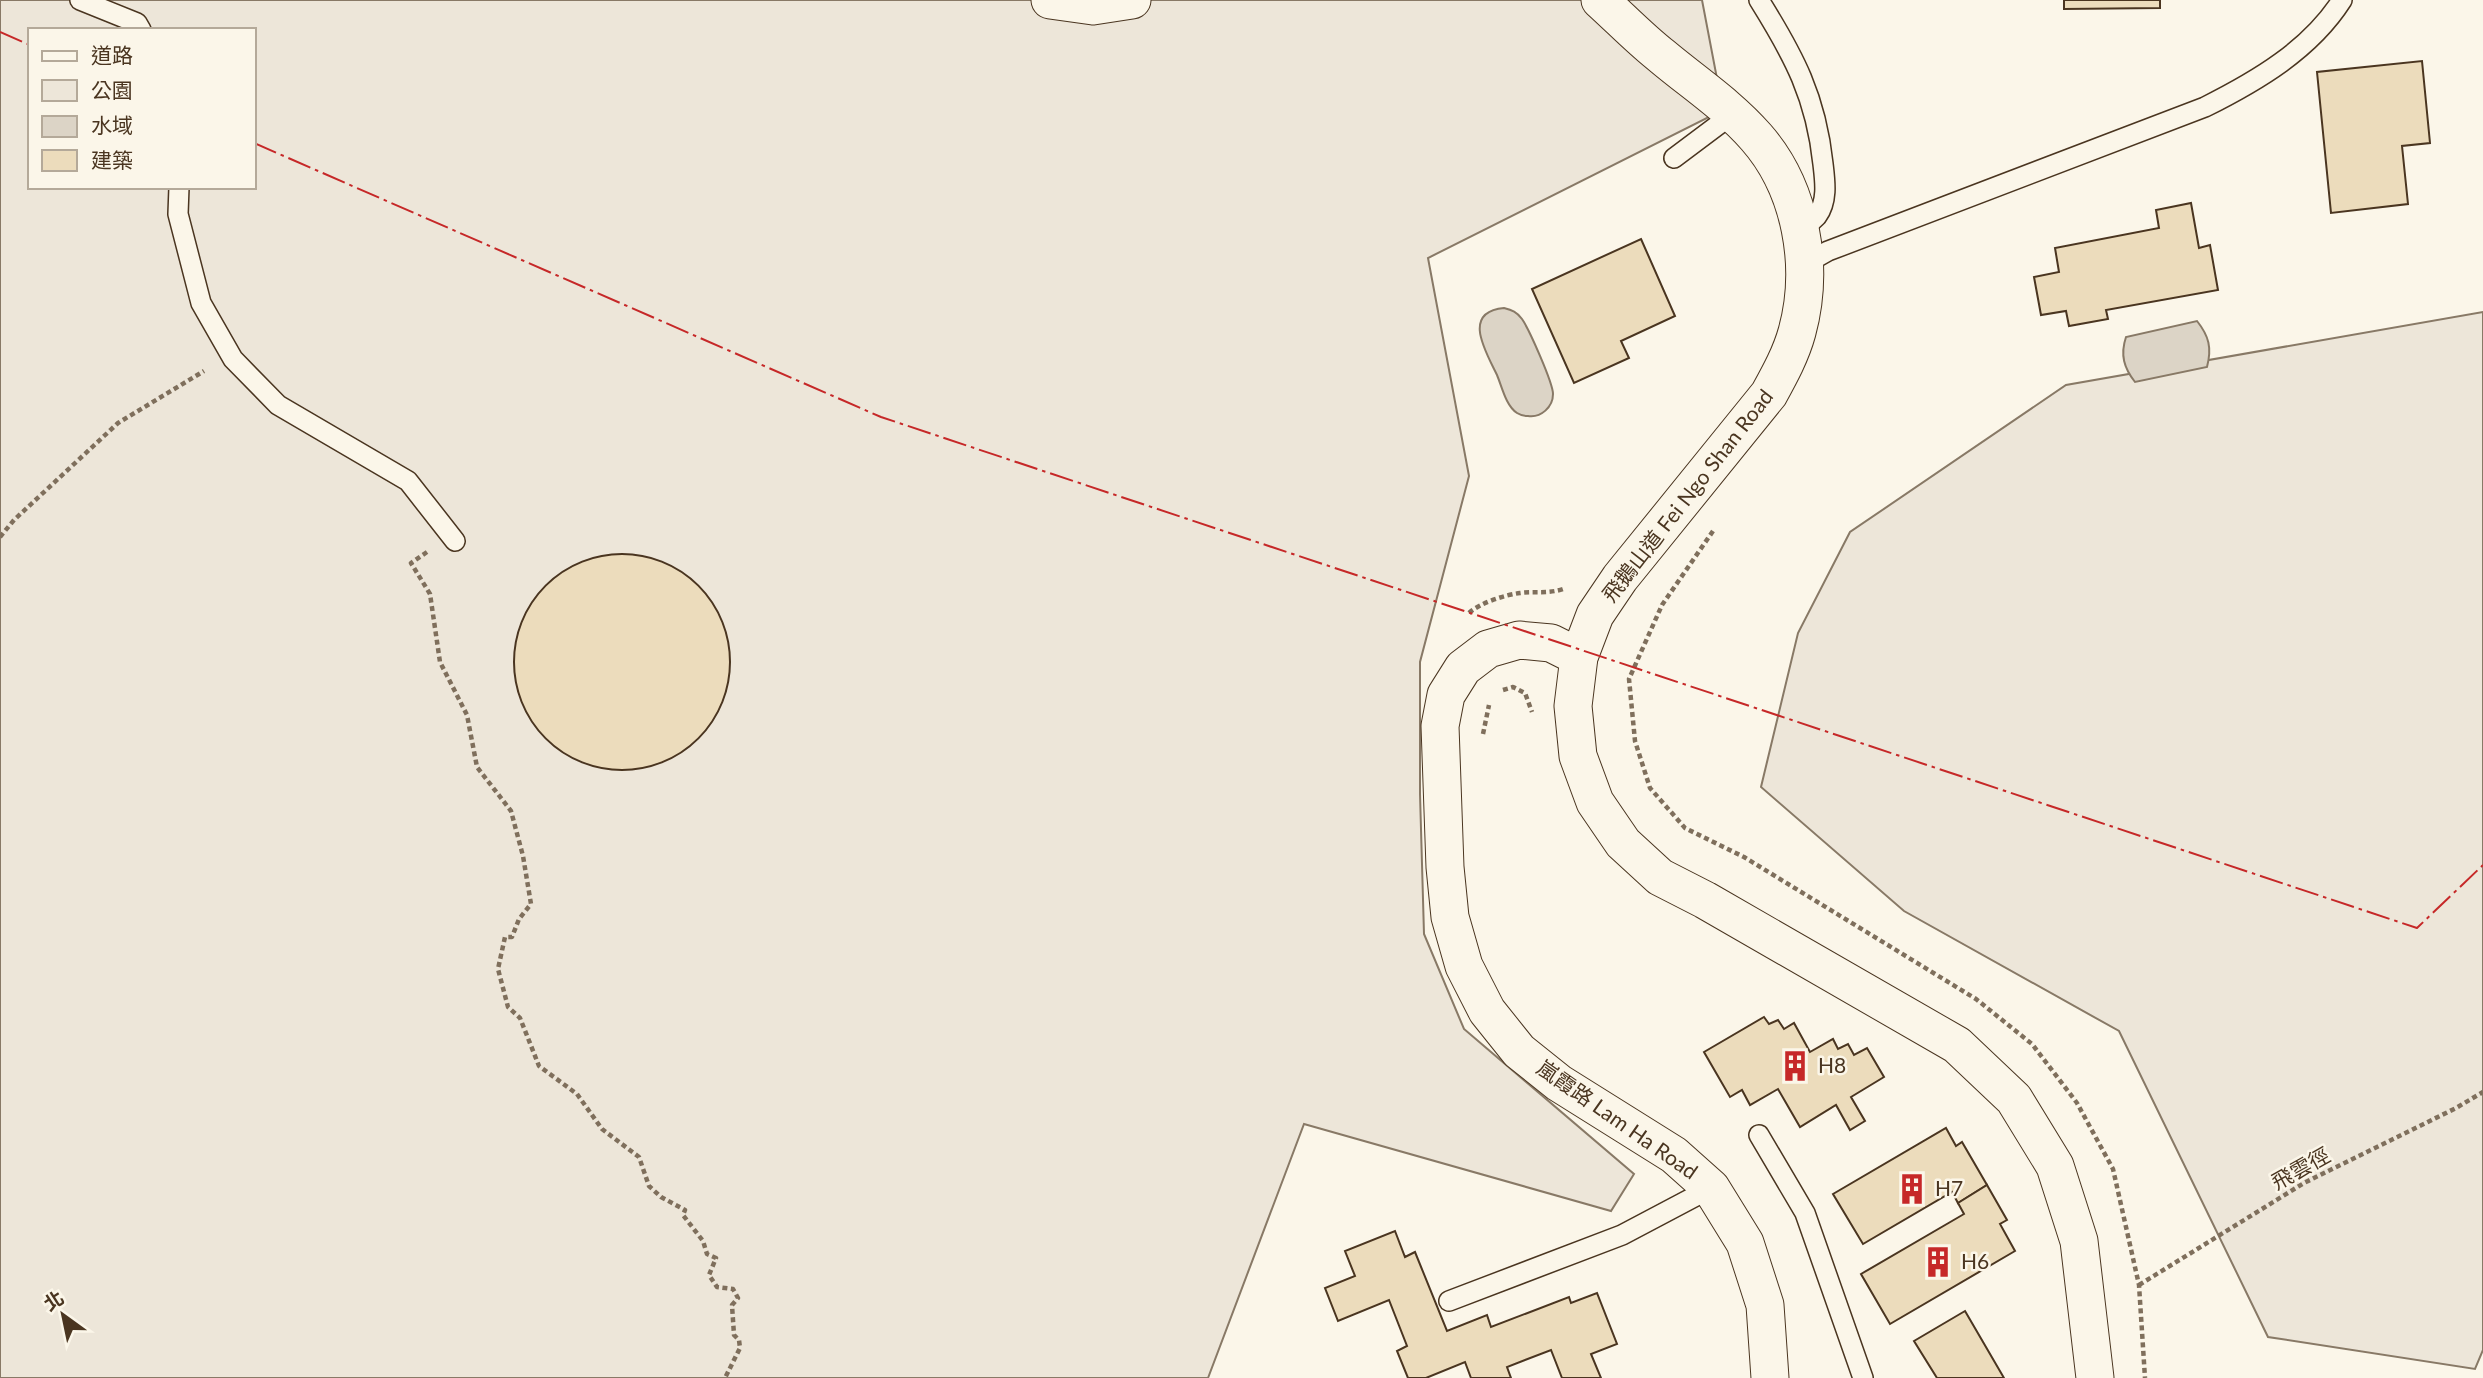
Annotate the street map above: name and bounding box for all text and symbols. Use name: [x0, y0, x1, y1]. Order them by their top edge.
legend: [28, 28, 256, 189]
text: 道路: [91, 42, 133, 67]
text: 公園: [91, 77, 133, 102]
text: 水域: [91, 112, 133, 137]
text: 建築: [91, 147, 133, 172]
street label: 飛鵝山道 Fei Ngo Shan Road: [1596, 384, 1778, 606]
building icon: H8: [1778, 1049, 1812, 1083]
place label: H8: [1818, 1052, 1846, 1077]
street label: 嵐霞路 Lam Ha Road: [1533, 1054, 1703, 1184]
street label: 飛雲徑: [2267, 1141, 2334, 1194]
building icon: H7: [1895, 1172, 1929, 1206]
place label: H7: [1935, 1175, 1963, 1200]
building icon: H6: [1921, 1245, 1955, 1279]
place label: H6: [1961, 1248, 1989, 1273]
north arrow: [28, 1280, 98, 1350]
text: 北: [39, 1286, 68, 1315]

